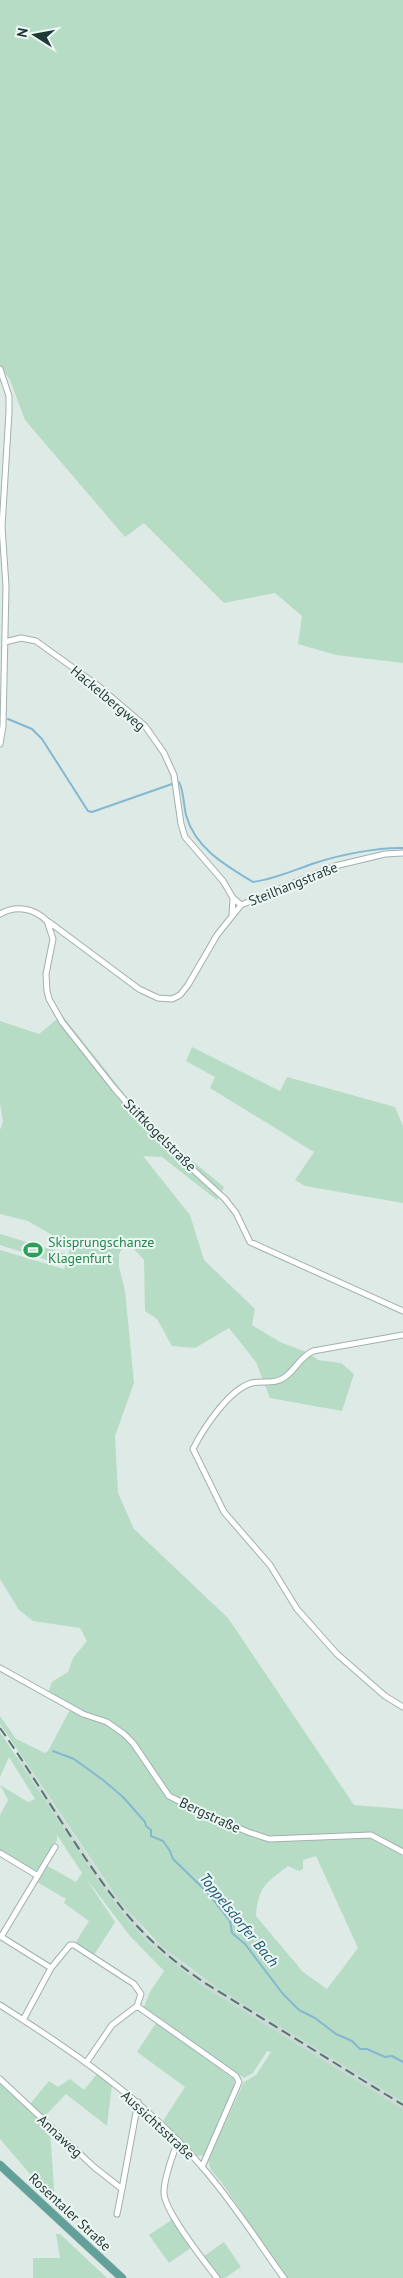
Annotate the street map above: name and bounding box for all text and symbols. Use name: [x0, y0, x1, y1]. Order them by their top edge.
north arrow: [10, 10, 60, 60]
text: N: [13, 26, 32, 39]
street label: Hackelbergweg: [67, 662, 149, 734]
street label: Steilhangstraße: [246, 858, 340, 910]
street label: Stiftkogelstraße: [120, 1095, 200, 1175]
place label: Skisprungschanze Klagenfurt: [48, 1233, 154, 1267]
sports icon: Skisprungschanze Klagenfurt: [22, 1239, 44, 1261]
street label: Bergstraße: [177, 1793, 243, 1837]
water label: Toppelsdorfer Bach: [196, 1869, 283, 1971]
street label: Aussichtsstraße: [118, 2086, 198, 2164]
street label: Annaweg: [34, 2111, 86, 2161]
street label: Rosentaler Straße: [25, 2169, 115, 2255]

